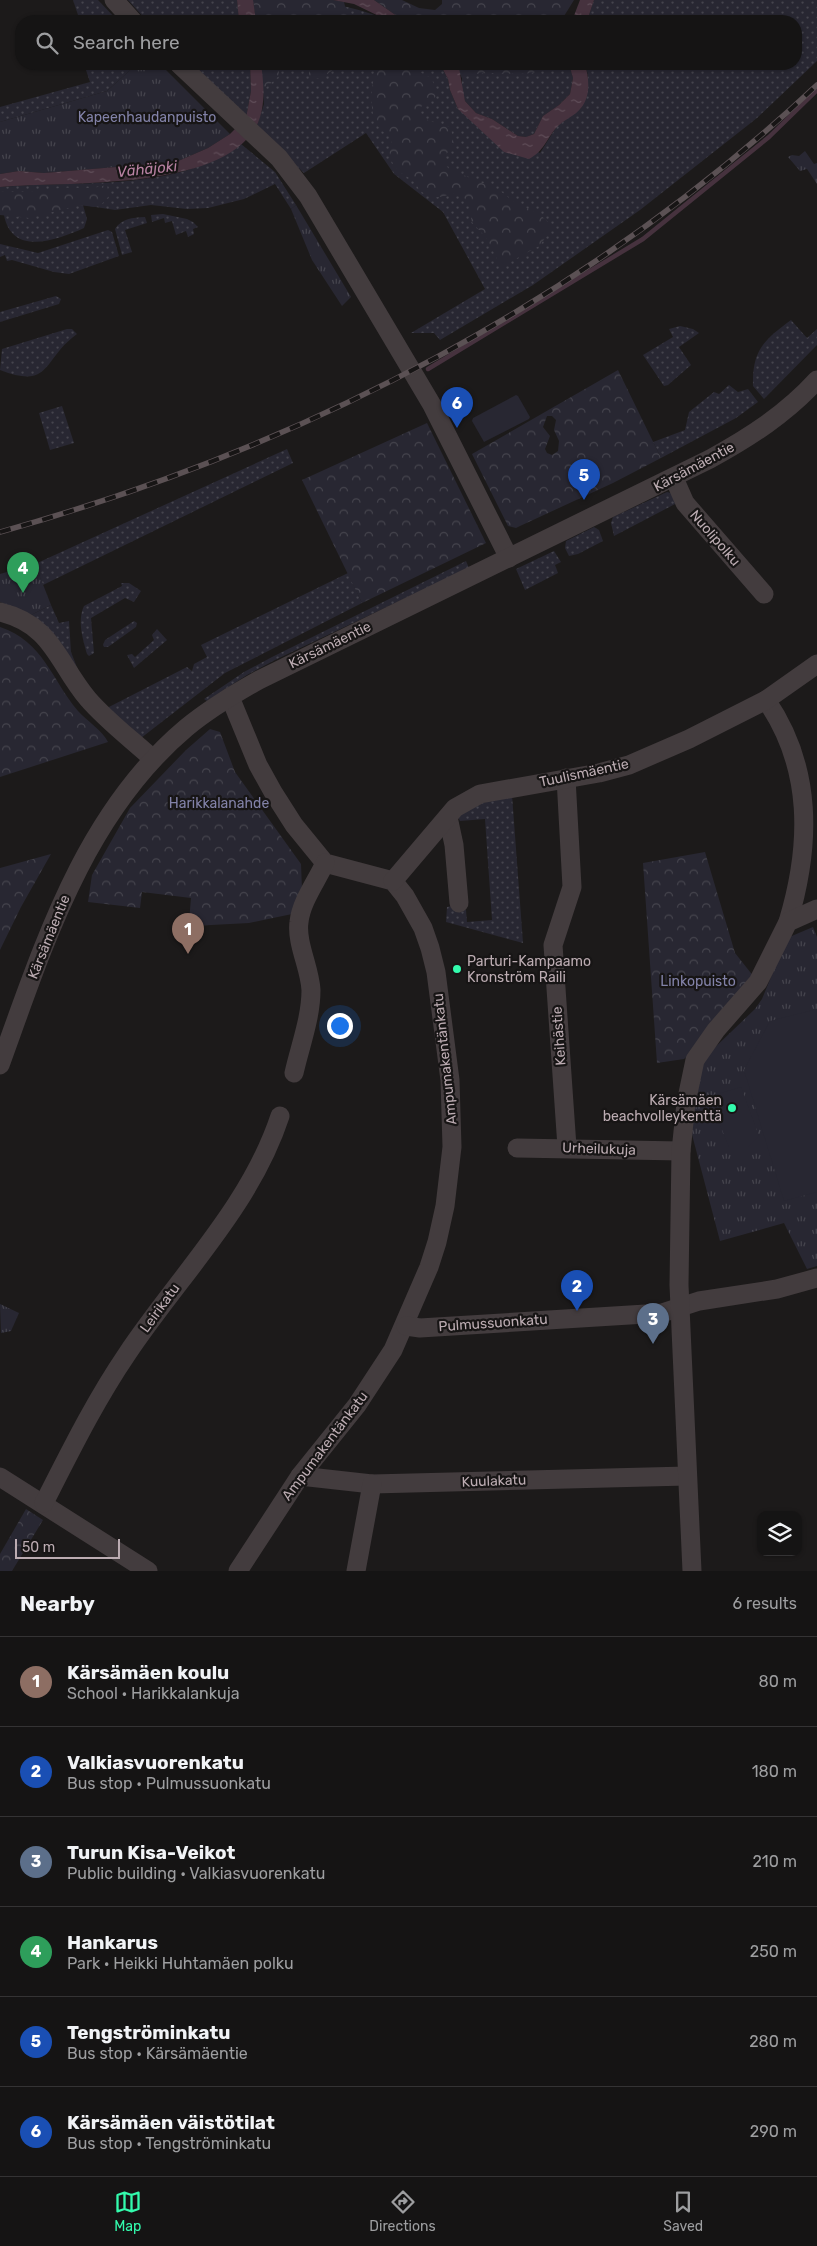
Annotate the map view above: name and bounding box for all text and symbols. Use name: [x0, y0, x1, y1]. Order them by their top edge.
search box: [15, 15, 802, 70]
icon: search: [33, 29, 61, 57]
text: Search here: [73, 31, 180, 54]
park label: Kapeenhaudanpuisto: [78, 109, 216, 126]
water label: Vähäjoki: [116, 157, 178, 181]
pin: 6: [441, 387, 473, 428]
street label: Kärsämäentie: [651, 438, 738, 495]
pin: 5: [568, 459, 600, 500]
street label: Nuolipolku: [686, 507, 744, 569]
pin: 4: [7, 552, 39, 593]
street label: Kärsämäentie: [286, 618, 374, 672]
street label: Tuulismäentie: [538, 755, 630, 791]
park label: Harikkalanahde: [169, 795, 269, 812]
street label: Kärsämäentie: [24, 892, 74, 982]
pin: 1: [172, 913, 204, 954]
place label: Parturi-Kampaamo Kronström Raili: [467, 953, 591, 986]
marker: Parturi-Kampaamo Kronström Raili: [451, 963, 463, 975]
park label: Linkopuisto: [660, 973, 736, 990]
street label: Ampumakentänkatu: [430, 992, 460, 1126]
street label: Keihästie: [548, 1006, 570, 1066]
your location: [327, 1013, 353, 1039]
place label: Kärsämäen beachvolleykenttä: [603, 1092, 722, 1125]
marker: Kärsämäen beachvolleykenttä: [726, 1102, 738, 1114]
street label: Urheilukuja: [562, 1139, 636, 1159]
pin: 2: [561, 1270, 593, 1311]
street label: Leirikatu: [137, 1280, 183, 1336]
pin: 3: [637, 1303, 669, 1344]
street label: Pulmussuonkatu: [438, 1311, 548, 1335]
street label: Ampumakentänkatu: [278, 1388, 372, 1504]
street label: Kuulakatu: [461, 1471, 527, 1491]
map controls: [757, 1511, 802, 1556]
button: layers: [757, 1511, 802, 1556]
scale bar: [15, 1536, 120, 1559]
text: 50 m: [22, 1539, 55, 1556]
text: Nearby: [20, 1591, 95, 1616]
text: 6 results: [732, 1594, 797, 1613]
text: Kärsämäen koulu: [67, 1661, 229, 1684]
text: 1: [32, 1672, 40, 1691]
text: 80 m: [759, 1672, 797, 1691]
text: School · Harikkalankuja: [67, 1684, 240, 1703]
text: Valkiasvuorenkatu: [67, 1751, 244, 1774]
text: 2: [31, 1762, 41, 1781]
text: 180 m: [752, 1762, 797, 1781]
text: Bus stop · Pulmussuonkatu: [67, 1774, 271, 1793]
text: Turun Kisa-Veikot: [67, 1841, 235, 1864]
text: 3: [31, 1852, 41, 1871]
text: 210 m: [752, 1852, 797, 1871]
text: Public building · Valkiasvuorenkatu: [67, 1864, 325, 1883]
text: Hankarus: [67, 1931, 158, 1954]
text: 4: [31, 1942, 41, 1961]
text: 250 m: [750, 1942, 797, 1961]
text: Park · Heikki Huhtamäen polku: [67, 1954, 294, 1973]
text: Tengströminkatu: [67, 2021, 230, 2044]
text: 5: [31, 2032, 41, 2051]
text: 280 m: [749, 2032, 797, 2051]
text: Bus stop · Kärsämäentie: [67, 2044, 248, 2063]
text: Kärsämäen väistötilat: [67, 2111, 275, 2134]
text: 6: [31, 2122, 41, 2141]
text: 290 m: [750, 2122, 797, 2141]
text: Bus stop · Tengströminkatu: [67, 2134, 271, 2153]
tab: Map: [114, 2188, 142, 2235]
tab: Directions: [369, 2188, 436, 2235]
tab: Saved: [663, 2188, 703, 2235]

